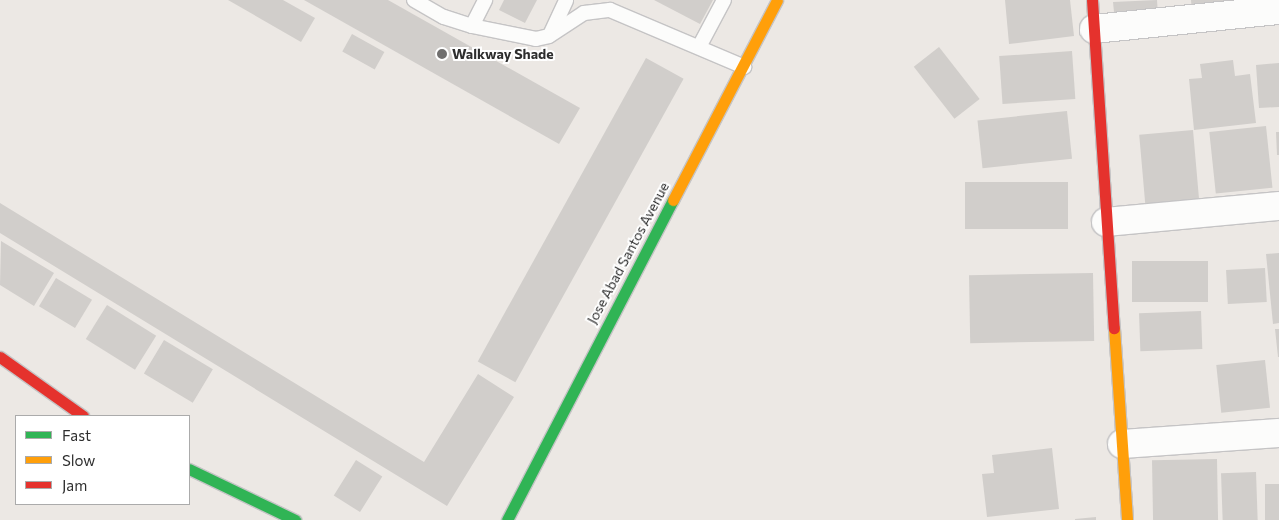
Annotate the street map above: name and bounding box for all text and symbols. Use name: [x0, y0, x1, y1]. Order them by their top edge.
place label: Walkway Shade: [452, 46, 554, 62]
marker: Walkway Shade: [436, 48, 448, 60]
street label: Jose Abad Santos Avenue: [584, 179, 672, 327]
legend: [15, 415, 190, 505]
text: Fast: [62, 426, 91, 444]
text: Slow: [62, 451, 95, 469]
text: Jam: [62, 476, 87, 494]

